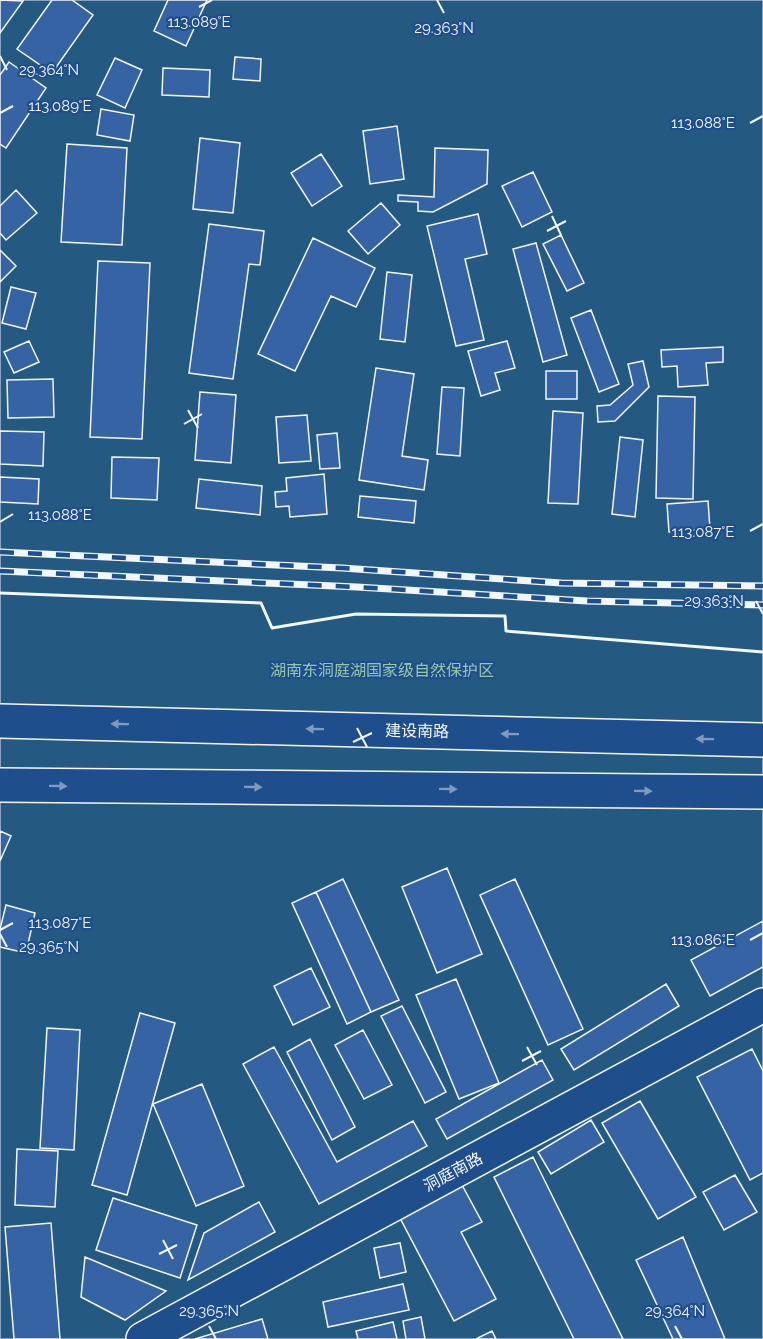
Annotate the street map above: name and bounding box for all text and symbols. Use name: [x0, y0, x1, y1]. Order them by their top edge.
text: 113.089°E: [167, 13, 231, 31]
text: 29.363°N: [414, 19, 474, 37]
text: 29.364°N: [19, 61, 79, 79]
text: 113.089°E: [28, 97, 92, 115]
text: 113.088°E: [671, 114, 735, 132]
text: 113.088°E: [28, 506, 92, 524]
text: 113.087°E: [672, 523, 734, 541]
text: 29.363°N: [684, 592, 744, 610]
park label: 湖南东洞庭湖国家级自然保护区: [270, 661, 494, 680]
one-way arrow: [110, 719, 129, 729]
street label: 建设南路: [385, 721, 449, 741]
one-way arrow: [305, 724, 324, 734]
one-way arrow: [500, 729, 519, 738]
one-way arrow: [695, 734, 714, 743]
one-way arrow: [49, 781, 68, 791]
one-way arrow: [244, 782, 263, 792]
one-way arrow: [439, 784, 458, 794]
one-way arrow: [634, 786, 653, 796]
text: 113.087°E: [29, 914, 91, 932]
text: 113.086°E: [671, 931, 735, 949]
text: 29.365°N: [19, 938, 79, 956]
street label: 洞庭南路: [420, 1149, 486, 1195]
text: 29.365°N: [179, 1302, 239, 1320]
text: 29.364°N: [645, 1302, 705, 1320]

